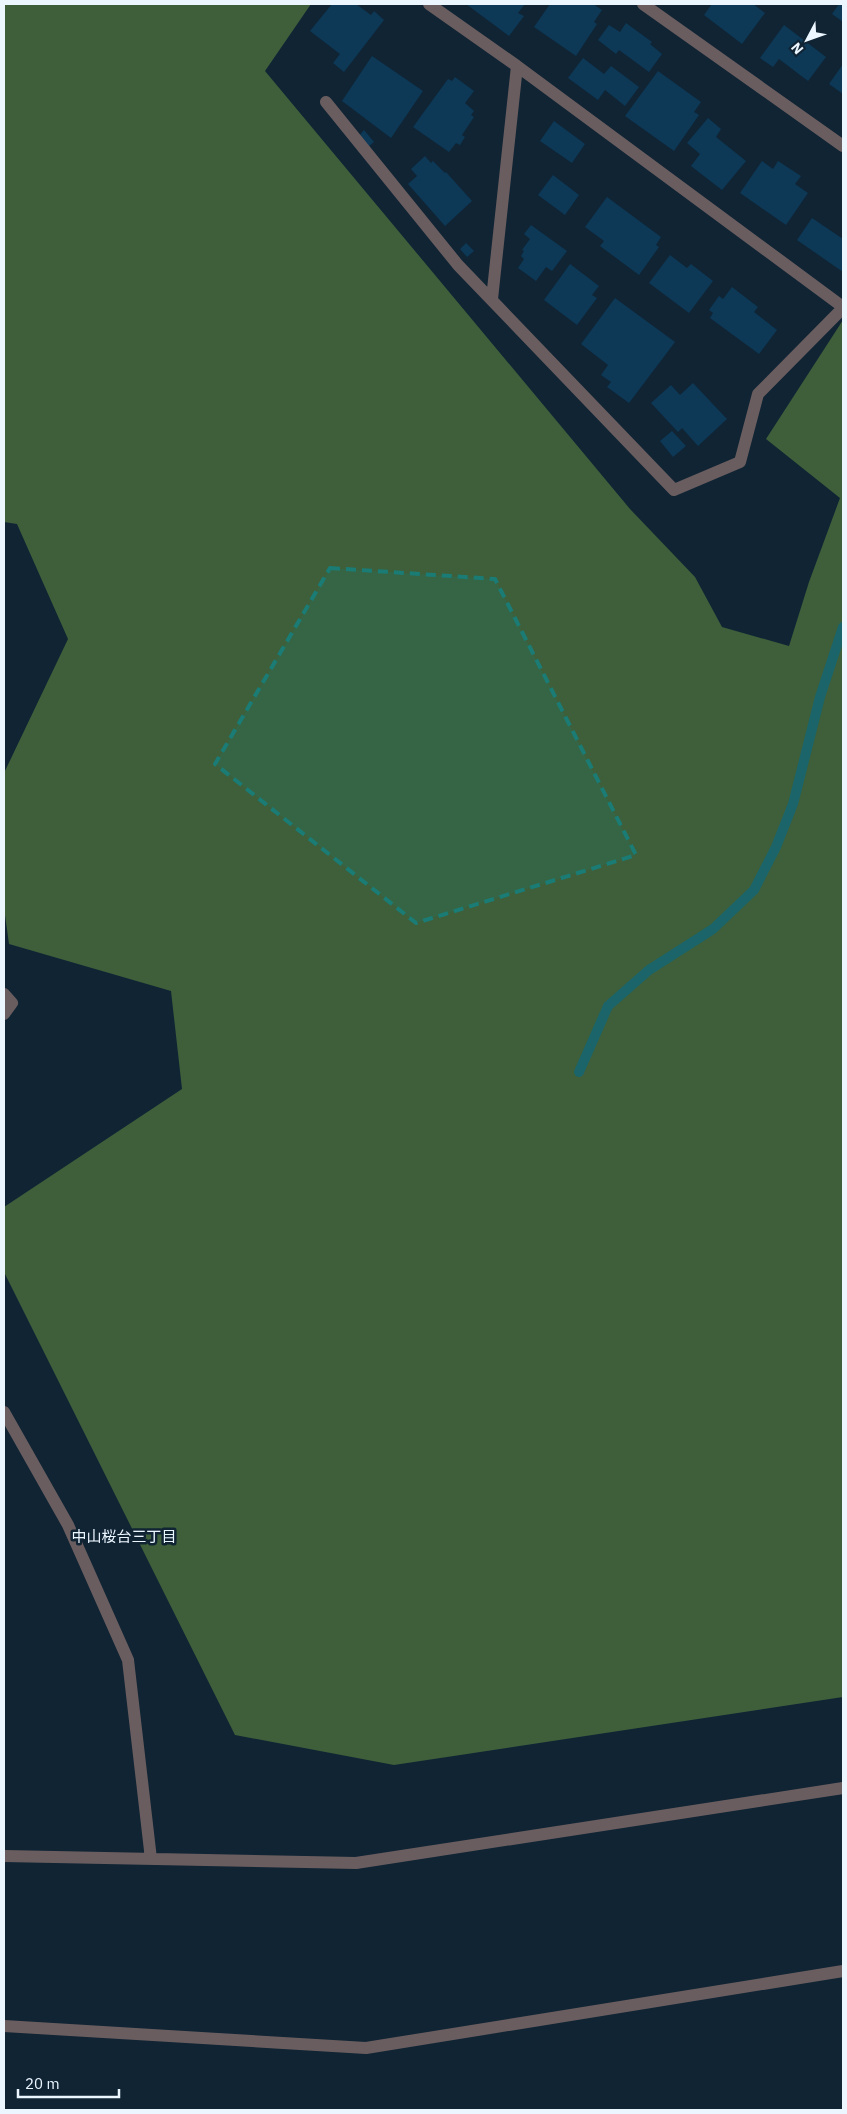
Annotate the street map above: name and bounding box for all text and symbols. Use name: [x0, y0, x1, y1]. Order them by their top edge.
north arrow: [782, 15, 832, 65]
text: N: [787, 39, 807, 58]
district label: 中山桜台三丁目: [71, 1527, 177, 1546]
scale bar: [18, 2066, 119, 2098]
text: 20 m: [25, 2074, 60, 2093]

